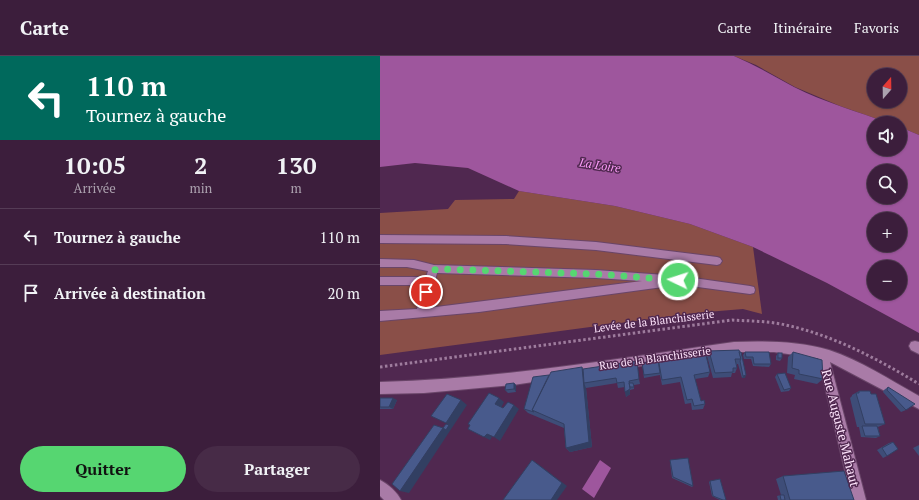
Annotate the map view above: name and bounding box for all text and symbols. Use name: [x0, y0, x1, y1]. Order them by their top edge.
text: Carte: [20, 15, 69, 40]
text: Carte: [718, 18, 751, 37]
text: Itinéraire: [773, 18, 832, 37]
text: Favoris: [854, 18, 899, 37]
text: 110 m: [86, 67, 167, 104]
north arrow: [867, 68, 907, 108]
map controls: [867, 68, 907, 300]
icon: left: [20, 72, 72, 124]
text: Tournez à gauche: [86, 103, 226, 127]
button: sound: [867, 116, 907, 156]
text: 10:05: [63, 149, 126, 181]
text: 2: [194, 149, 208, 181]
text: 130: [276, 149, 316, 181]
water label: La Loire: [577, 154, 622, 176]
button: search: [867, 164, 907, 204]
text: Arrivée: [74, 179, 116, 197]
text: min: [189, 179, 212, 197]
text: m: [291, 179, 302, 197]
button: +: [867, 212, 907, 252]
icon: left: [20, 226, 42, 248]
text: Tournez à gauche: [54, 227, 181, 247]
text: 110 m: [319, 227, 360, 247]
position arrow: [657, 259, 699, 301]
button: −: [867, 260, 907, 300]
pin: [409, 275, 443, 309]
icon: arrive: [415, 281, 437, 303]
icon: arrive: [20, 282, 42, 304]
text: Arrivée à destination: [54, 283, 206, 303]
text: 20 m: [327, 283, 360, 303]
street label: Levée de la Blanchisserie: [593, 307, 716, 335]
street label: Rue de la Blanchisserie: [598, 343, 712, 373]
street label: Rue Auguste Mahaut: [818, 367, 864, 489]
button: Quitter: [20, 446, 186, 492]
button: Partager: [194, 446, 360, 492]

